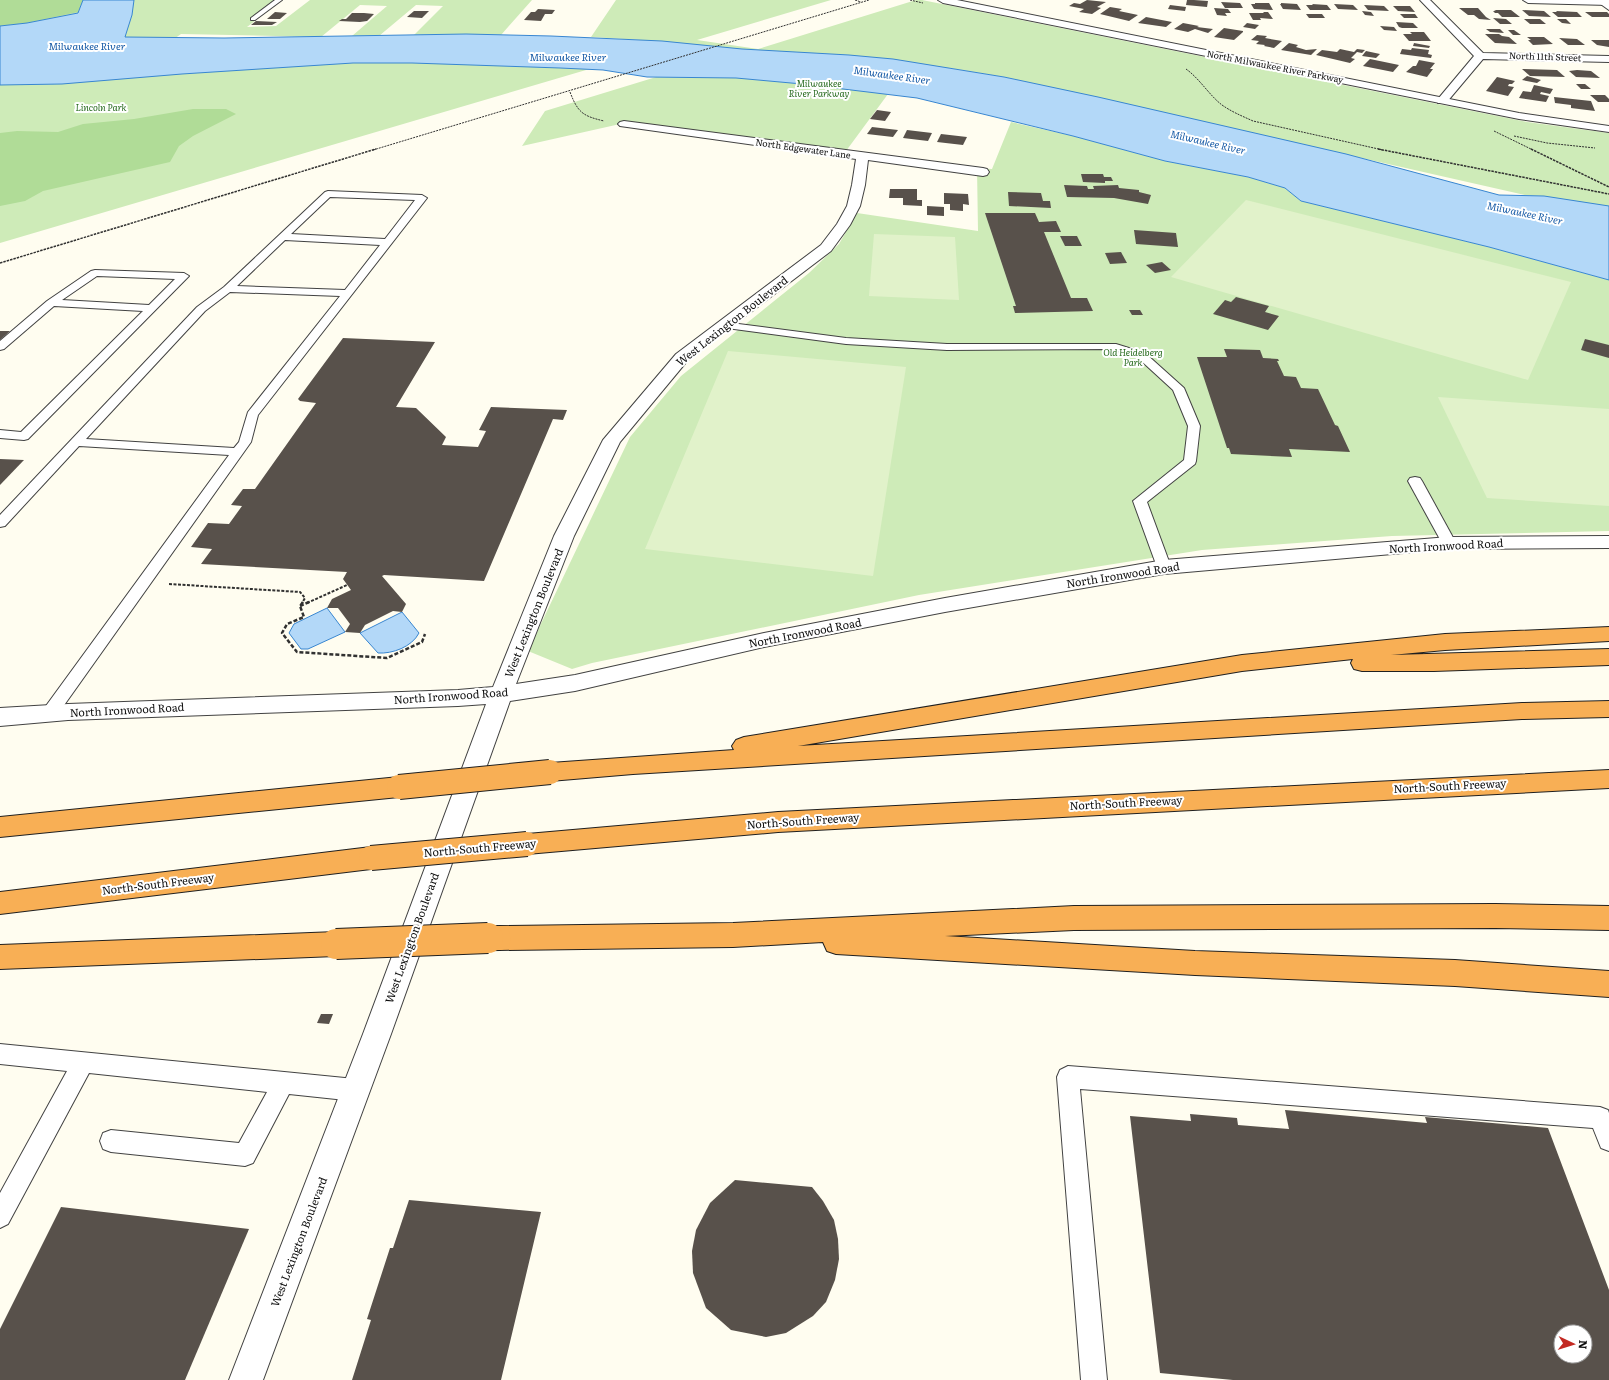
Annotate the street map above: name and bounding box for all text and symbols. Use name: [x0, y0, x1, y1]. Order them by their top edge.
water label: Milwaukee River: [49, 38, 126, 53]
street label: North Milwaukee River Parkway: [1206, 46, 1346, 86]
street label: North 11th Street: [1509, 48, 1582, 64]
water label: Milwaukee River: [530, 49, 607, 64]
water label: Milwaukee River: [853, 62, 932, 87]
park label: Milwaukee River Parkway: [789, 76, 850, 100]
park label: Lincoln Park: [76, 100, 127, 114]
water label: Milwaukee River: [1169, 126, 1248, 158]
street label: North Edgewater Lane: [755, 134, 852, 162]
water label: Milwaukee River: [1486, 197, 1565, 228]
street label: West Lexington Boulevard: [672, 271, 791, 369]
park label: Old Heidelberg Park: [1103, 345, 1163, 369]
street label: North Ironwood Road: [1388, 534, 1504, 556]
street label: West Lexington Boulevard: [500, 545, 566, 680]
street label: North Ironwood Road: [1065, 557, 1181, 591]
street label: North Ironwood Road: [747, 613, 863, 651]
street label: North Ironwood Road: [393, 683, 509, 707]
street label: North Ironwood Road: [69, 698, 185, 720]
street label: North-South Freeway: [1393, 774, 1507, 796]
street label: North-South Freeway: [1069, 791, 1183, 813]
street label: North-South Freeway: [746, 808, 860, 832]
street label: North-South Freeway: [423, 834, 538, 860]
street label: North-South Freeway: [101, 868, 216, 898]
street label: West Lexington Boulevard: [380, 870, 442, 1005]
street label: West Lexington Boulevard: [266, 1174, 330, 1309]
north arrow: [1553, 1324, 1593, 1364]
text: N: [1576, 1340, 1592, 1350]

